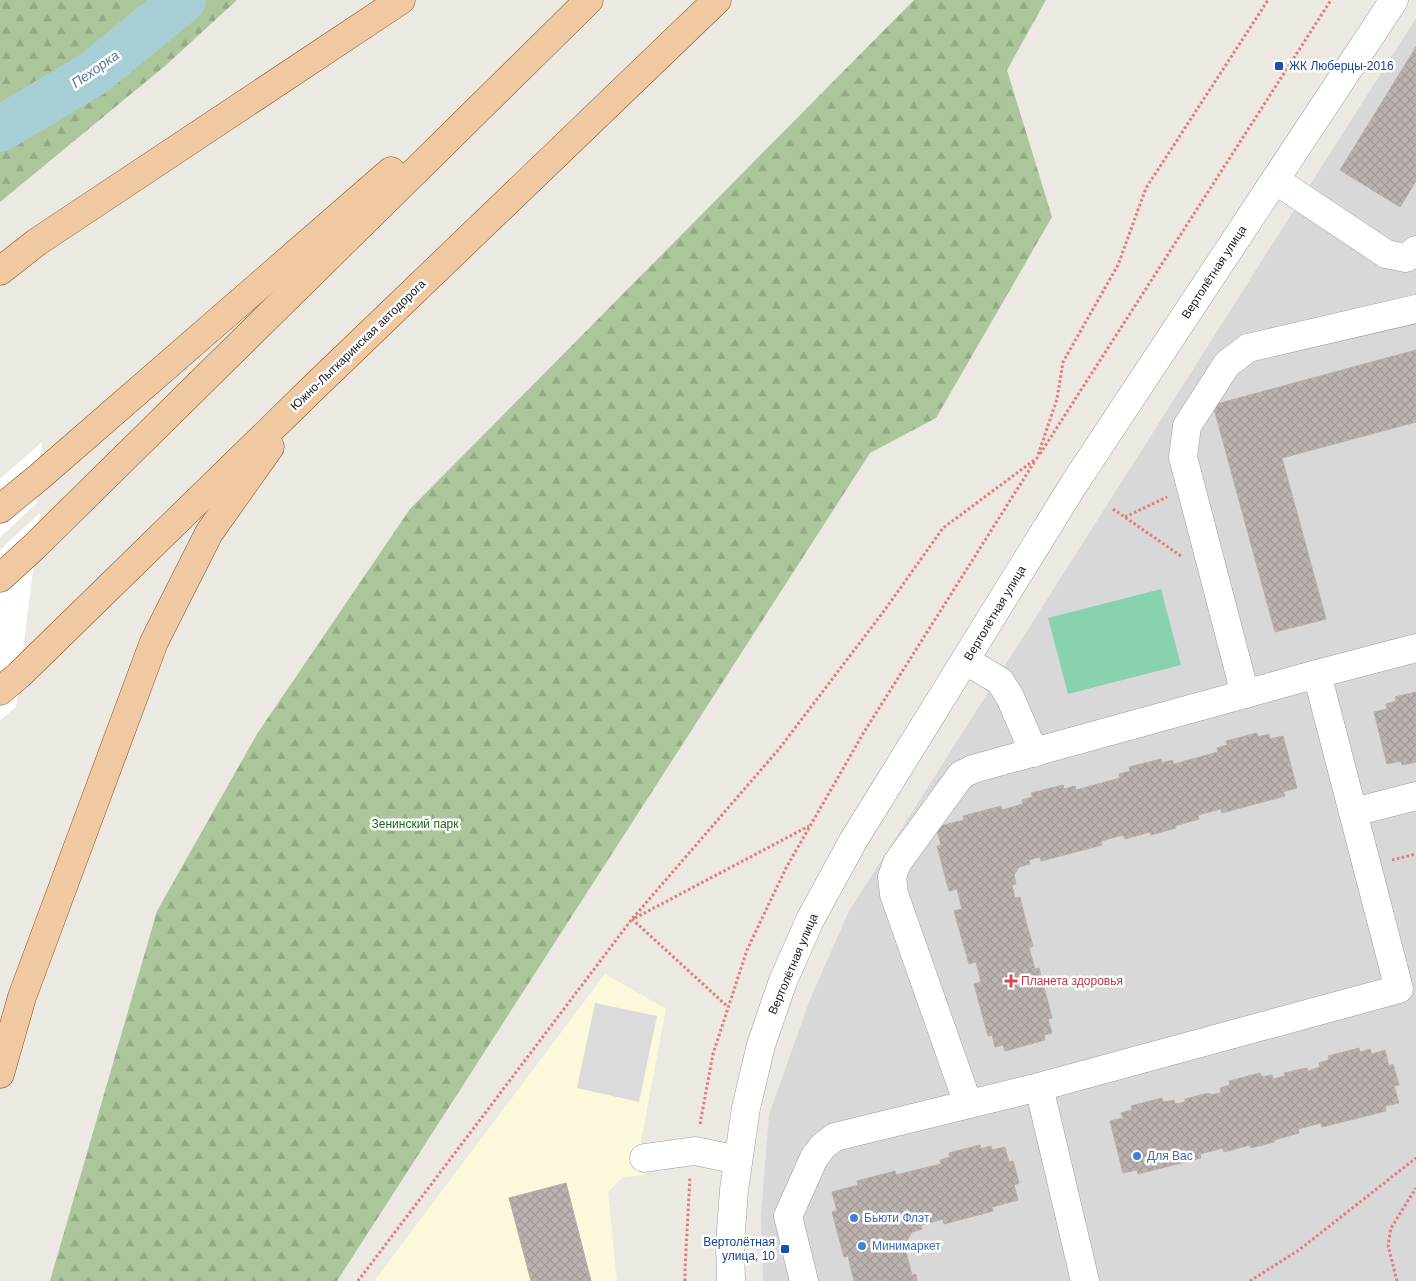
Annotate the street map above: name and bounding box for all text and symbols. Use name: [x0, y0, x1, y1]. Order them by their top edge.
water label: Пехорка: [68, 47, 122, 91]
place label: ЖК Люберцы-2016: [1289, 59, 1394, 73]
marker: ЖК Люберцы-2016: [1273, 60, 1285, 72]
street label: Вертолётная улица: [1179, 223, 1249, 321]
street label: Южно-Лыткаринская автодорога: [288, 277, 429, 413]
street label: Вертолётная улица: [961, 563, 1029, 663]
park label: Зенинский парк: [372, 817, 459, 831]
street label: Вертолётная улица: [765, 911, 821, 1017]
place label: Планета здоровья: [1021, 974, 1123, 988]
marker: Планета здоровья: [1005, 975, 1017, 987]
place label: Для Вас: [1147, 1149, 1193, 1163]
marker: Для Вас: [1131, 1150, 1143, 1162]
place label: Бьюти Флэт: [864, 1211, 930, 1225]
marker: Бьюти Флэт: [848, 1212, 860, 1224]
place label: Вертолётная улица, 10: [703, 1235, 775, 1263]
place label: Минимаркет: [872, 1239, 941, 1253]
marker: Минимаркет: [856, 1240, 868, 1252]
marker: Вертолётная улица, 10: [779, 1243, 791, 1255]

